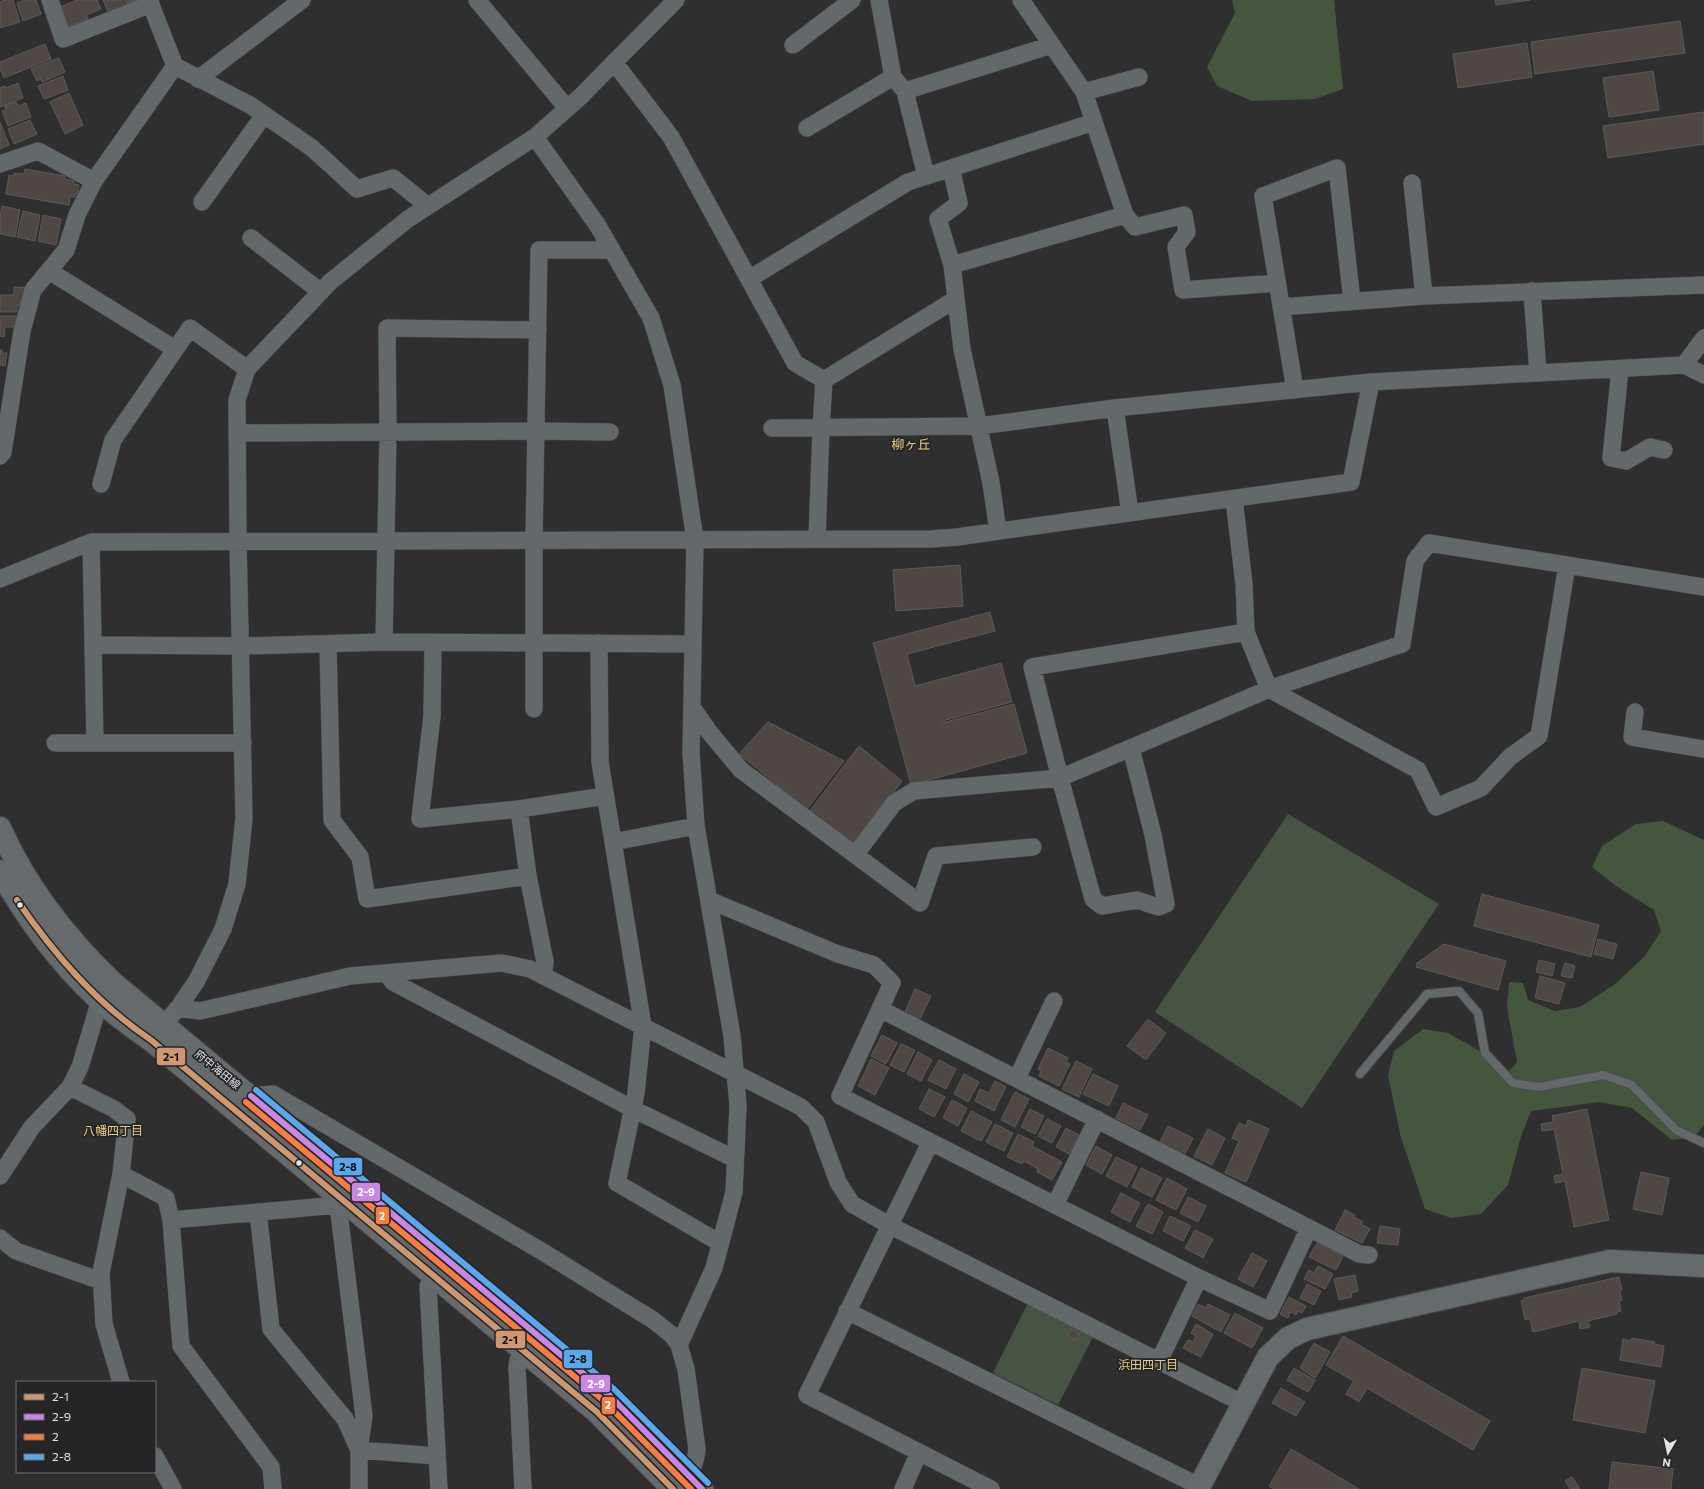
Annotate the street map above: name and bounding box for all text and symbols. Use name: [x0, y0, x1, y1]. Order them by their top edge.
district label: 柳ヶ丘: [891, 436, 931, 452]
unlabelled marker: [15, 900, 25, 910]
line badge: 2-1: [156, 1047, 186, 1066]
street label: 府中海田線: [193, 1047, 243, 1091]
text: 2-1: [163, 1050, 179, 1063]
district label: 八幡四丁目: [83, 1123, 143, 1137]
line badge: 2-8: [333, 1157, 363, 1176]
unlabelled marker: [294, 1158, 304, 1168]
text: 2-8: [339, 1160, 357, 1173]
line badge: 2-9: [351, 1182, 381, 1202]
text: 2-9: [357, 1185, 375, 1198]
line badge: 2: [375, 1206, 390, 1225]
text: 2: [379, 1209, 385, 1222]
line badge: 2-1: [495, 1330, 526, 1349]
text: 2-1: [502, 1333, 518, 1346]
line badge: 2-8: [563, 1349, 593, 1369]
text: 2-8: [569, 1352, 587, 1365]
district label: 浜田四丁目: [1118, 1357, 1178, 1371]
line badge: 2-9: [580, 1374, 611, 1393]
text: 2-9: [587, 1377, 605, 1390]
legend: [16, 1381, 156, 1473]
text: 2-1: [52, 1389, 69, 1403]
line badge: 2: [601, 1396, 616, 1415]
text: 2: [605, 1398, 611, 1411]
text: 2-9: [52, 1409, 71, 1423]
text: 2: [52, 1429, 59, 1443]
north arrow: [1648, 1433, 1688, 1473]
text: 2-8: [52, 1449, 71, 1463]
text: N: [1661, 1456, 1671, 1470]

